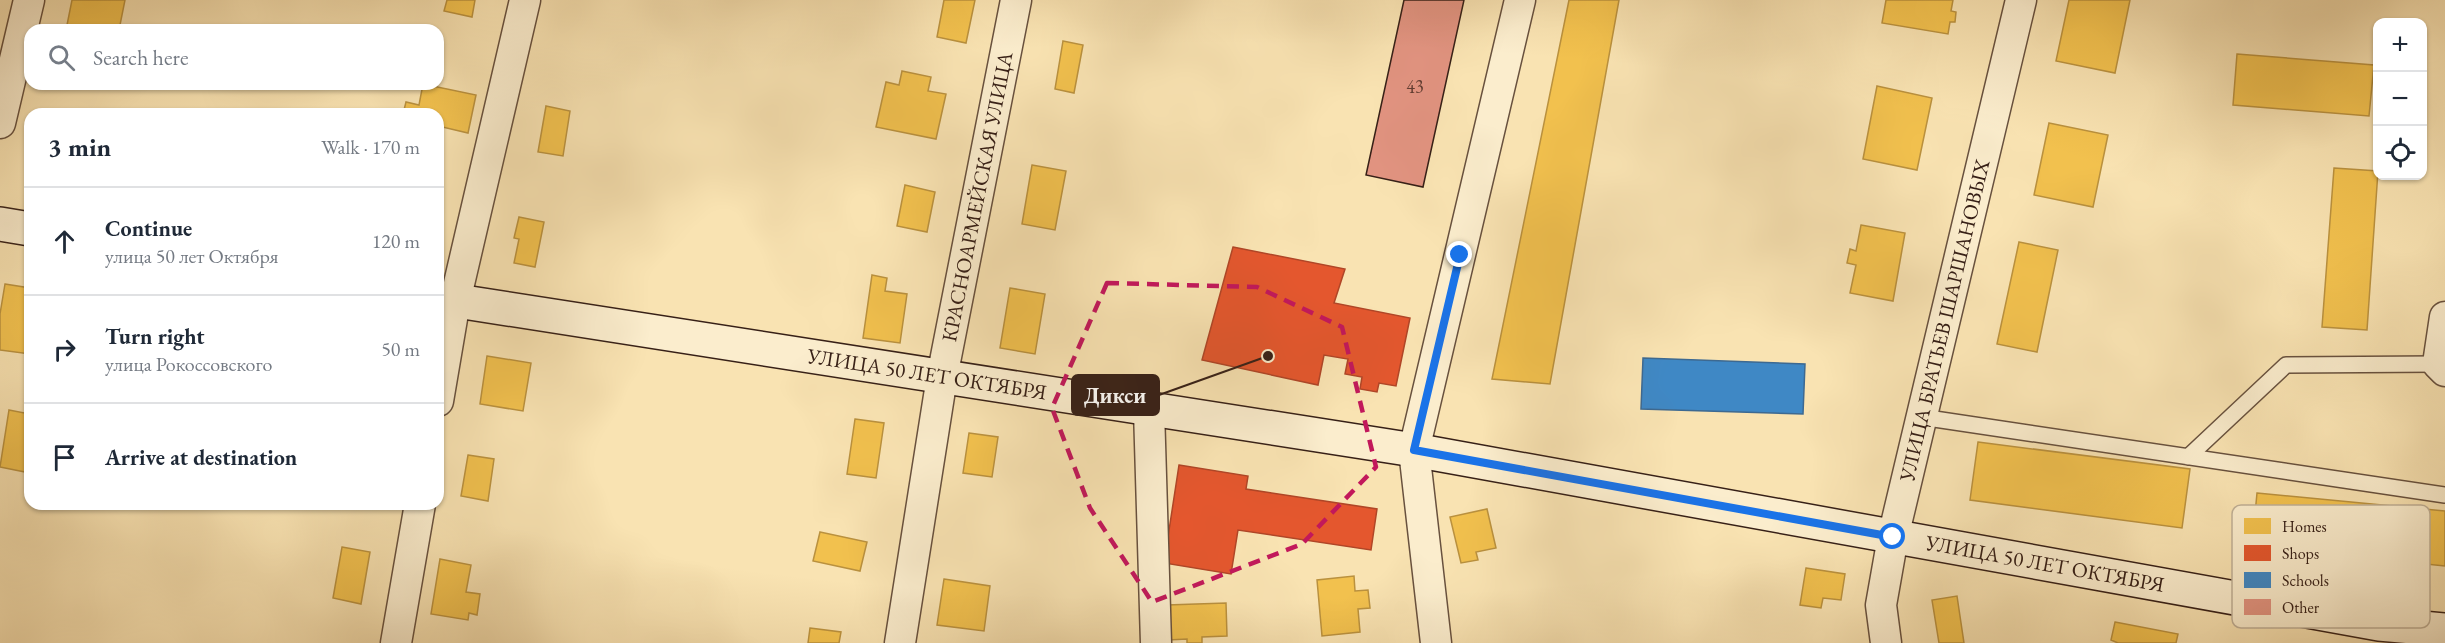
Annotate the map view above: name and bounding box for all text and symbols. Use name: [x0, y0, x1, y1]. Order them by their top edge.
map controls: [2373, 18, 2427, 180]
button: +: [2373, 18, 2427, 72]
search box: [24, 24, 444, 90]
icon: search: [45, 41, 78, 74]
text: Search here: [93, 43, 188, 72]
street label: КРАСНОАРМЕЙСКАЯ УЛИЦА: [935, 49, 1019, 344]
button: −: [2373, 72, 2427, 126]
house number: 43: [1406, 75, 1424, 98]
button: locate: [2373, 126, 2427, 180]
text: 3 min: [48, 130, 111, 164]
text: Walk · 170 m: [321, 134, 420, 160]
street label: УЛИЦА БРАТЬЕВ ШАРШАНОВЫХ: [1892, 157, 1996, 485]
text: Continue: [105, 214, 192, 243]
icon: ahead: [48, 225, 81, 258]
text: 120 m: [372, 228, 420, 254]
route end: [1446, 241, 1472, 267]
text: улица 50 лет Октября: [105, 243, 278, 269]
text: Turn right: [105, 322, 204, 351]
icon: right: [48, 333, 81, 366]
text: 50 m: [381, 336, 420, 362]
street label: УЛИЦА 50 ЛЕТ ОКТЯБРЯ: [805, 342, 1049, 406]
text: улица Рокоссовского: [105, 351, 272, 377]
callout: Дикси: [1072, 375, 1159, 415]
text: Дикси: [1084, 381, 1146, 410]
icon: arrive: [48, 441, 81, 474]
text: Arrive at destination: [105, 443, 297, 472]
legend: [2232, 505, 2430, 628]
text: Homes: [2282, 516, 2327, 537]
route start: [1879, 523, 1905, 549]
street label: УЛИЦА 50 ЛЕТ ОКТЯБРЯ: [1923, 528, 2167, 598]
text: Shops: [2282, 543, 2319, 564]
text: Schools: [2282, 570, 2329, 591]
text: Other: [2282, 597, 2320, 618]

